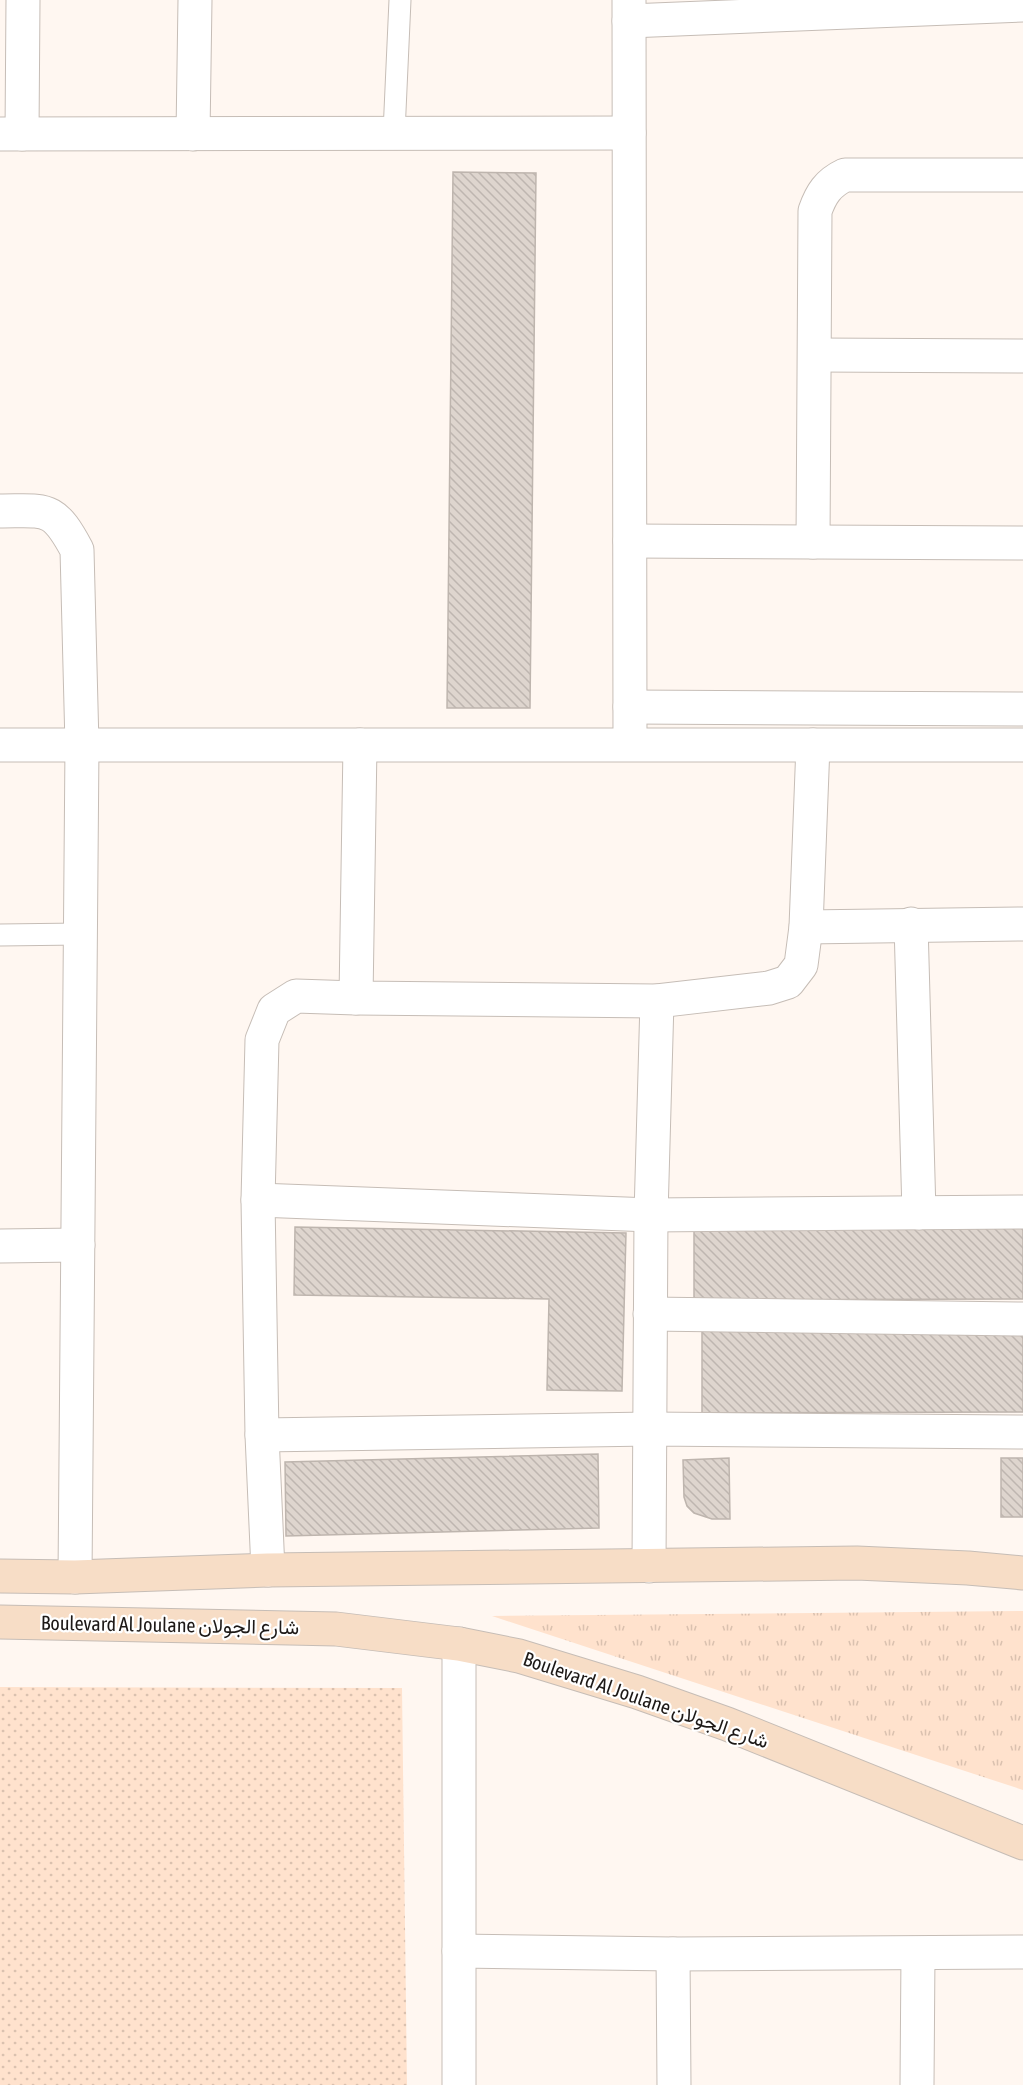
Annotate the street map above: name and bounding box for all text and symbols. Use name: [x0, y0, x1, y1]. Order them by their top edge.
street label: Boulevard Al Joulane شارع الجولان: [41, 1611, 299, 1641]
street label: Boulevard Al Joulane شارع الجولان: [519, 1647, 772, 1755]

